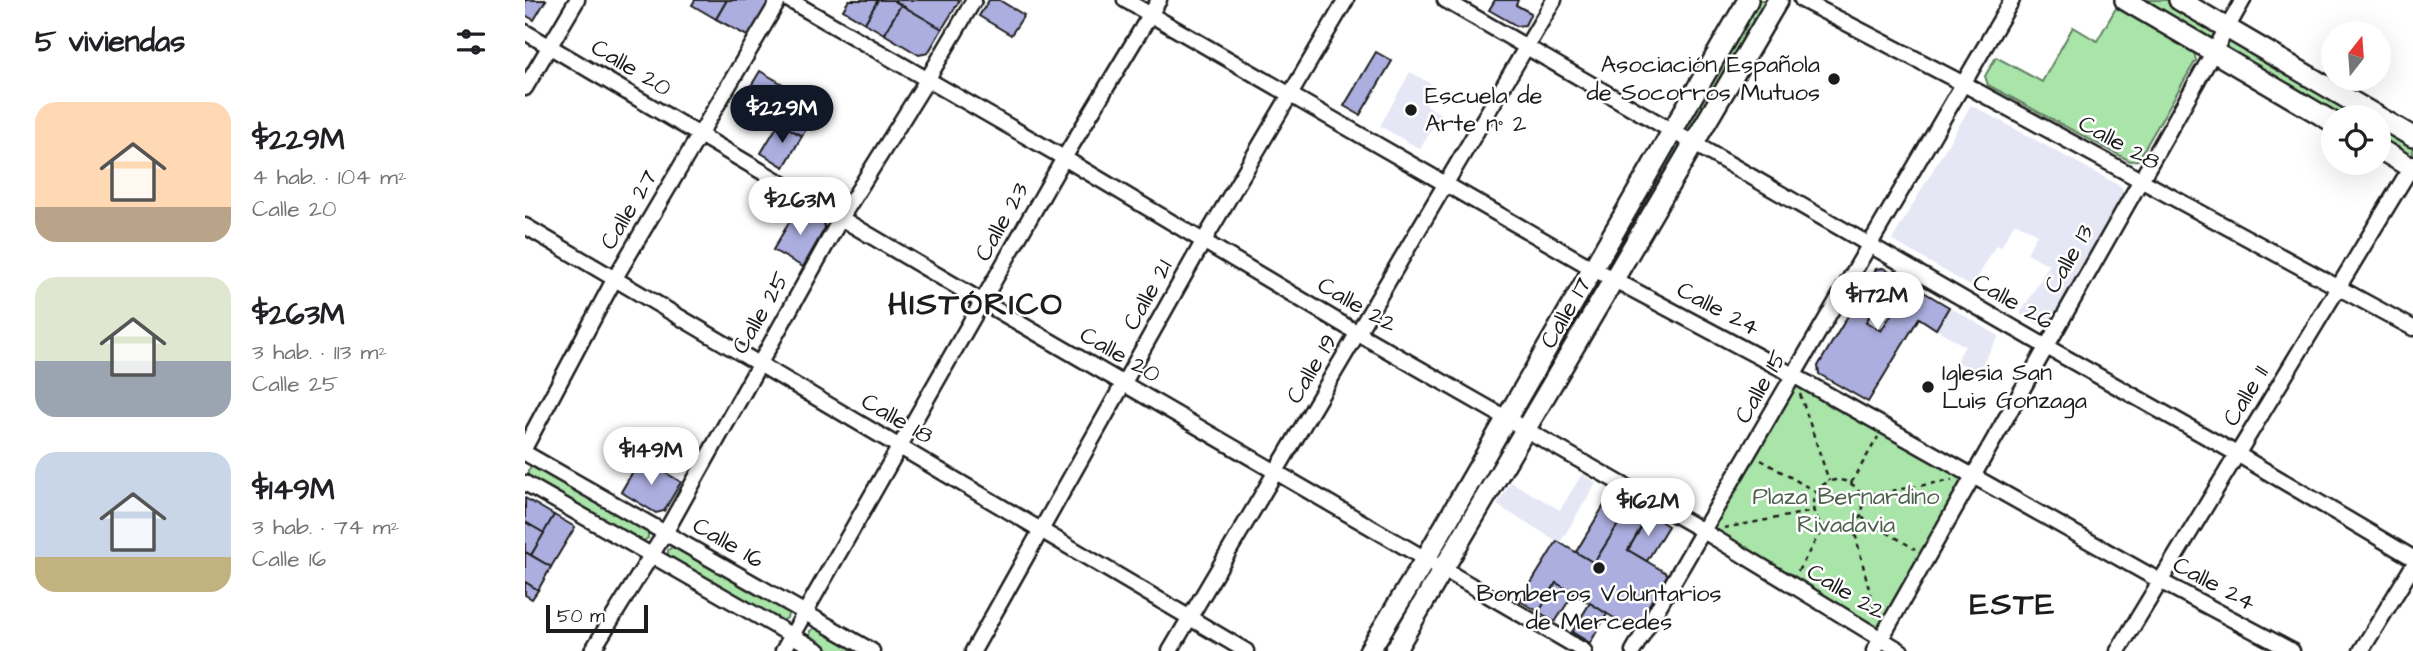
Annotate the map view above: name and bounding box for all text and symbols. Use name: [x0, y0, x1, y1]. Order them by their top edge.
text: 5 viviendas: [35, 21, 185, 63]
north arrow: [2321, 21, 2391, 91]
map controls: [2321, 21, 2391, 175]
icon: filters: [452, 23, 490, 61]
street label: Calle 20: [584, 31, 678, 105]
place label: Asociación Española de Socorros Mutuos: [1586, 48, 1820, 110]
marker: Asociación Española de Socorros Mutuos: [1826, 71, 1842, 87]
place label: Escuela de Arte n° 2: [1425, 79, 1543, 141]
pin: $229M: [733, 86, 831, 145]
text: $229M: [746, 92, 818, 124]
marker: Escuela de Arte n° 2: [1403, 102, 1419, 118]
button: locate: [2321, 105, 2391, 175]
street label: Calle 28: [2072, 107, 2166, 179]
text: $229M: [252, 119, 345, 161]
icon: home: [91, 130, 175, 214]
text: 4 hab. · 104 m²: [252, 161, 407, 193]
street label: Calle 27: [592, 163, 666, 256]
street label: Calle 23: [966, 176, 1038, 268]
pin: $263M: [751, 177, 849, 237]
text: $263M: [764, 184, 836, 216]
text: Calle 20: [252, 193, 337, 225]
street label: Calle 13: [2036, 218, 2102, 300]
street label: Calle 21: [1115, 253, 1181, 337]
street label: Calle 25: [724, 265, 798, 361]
street label: Calle 26: [1966, 265, 2060, 339]
street label: Calle 22: [1311, 269, 1403, 342]
street label: Calle 17: [1532, 271, 1600, 355]
pin: $172M: [1828, 272, 1926, 332]
street label: Calle 24: [1671, 273, 1765, 345]
text: $172M: [1846, 279, 1908, 311]
district label: HISTÓRICO: [888, 282, 1064, 327]
text: $263M: [252, 294, 345, 336]
icon: home: [91, 305, 175, 389]
street label: Calle 20: [1073, 318, 1167, 392]
street label: Calle 19: [1278, 328, 1346, 410]
text: 3 hab. · 113 m²: [252, 336, 387, 368]
street label: Calle 15: [1726, 344, 1796, 430]
place label: Iglesia San Luis Gonzaga: [1942, 356, 2087, 419]
street label: Calle 11: [2215, 359, 2277, 433]
text: Calle 25: [252, 368, 338, 400]
marker: Iglesia San Luis Gonzaga: [1920, 379, 1936, 395]
street label: Calle 18: [855, 385, 939, 453]
pin: $149M: [602, 428, 700, 487]
text: $149M: [619, 434, 683, 466]
text: $149M: [252, 469, 335, 511]
pin: $162M: [1599, 478, 1697, 538]
icon: home: [91, 480, 175, 564]
park label: Plaza Bernardino Rivadavia: [1752, 480, 1940, 542]
text: $162M: [1617, 485, 1679, 517]
street label: Calle 16: [686, 509, 770, 577]
text: 3 hab. · 74 m²: [252, 511, 399, 543]
text: Calle 16: [252, 543, 326, 575]
street label: Calle 24: [2167, 548, 2261, 620]
street label: Calle 22: [1800, 555, 1892, 629]
marker: Bomberos Voluntarios de Mercedes: [1591, 560, 1607, 576]
place label: Bomberos Voluntarios de Mercedes: [1477, 577, 1721, 639]
district label: ESTE: [1970, 582, 2056, 627]
scale bar: [546, 602, 647, 634]
text: 50 m: [557, 603, 605, 630]

